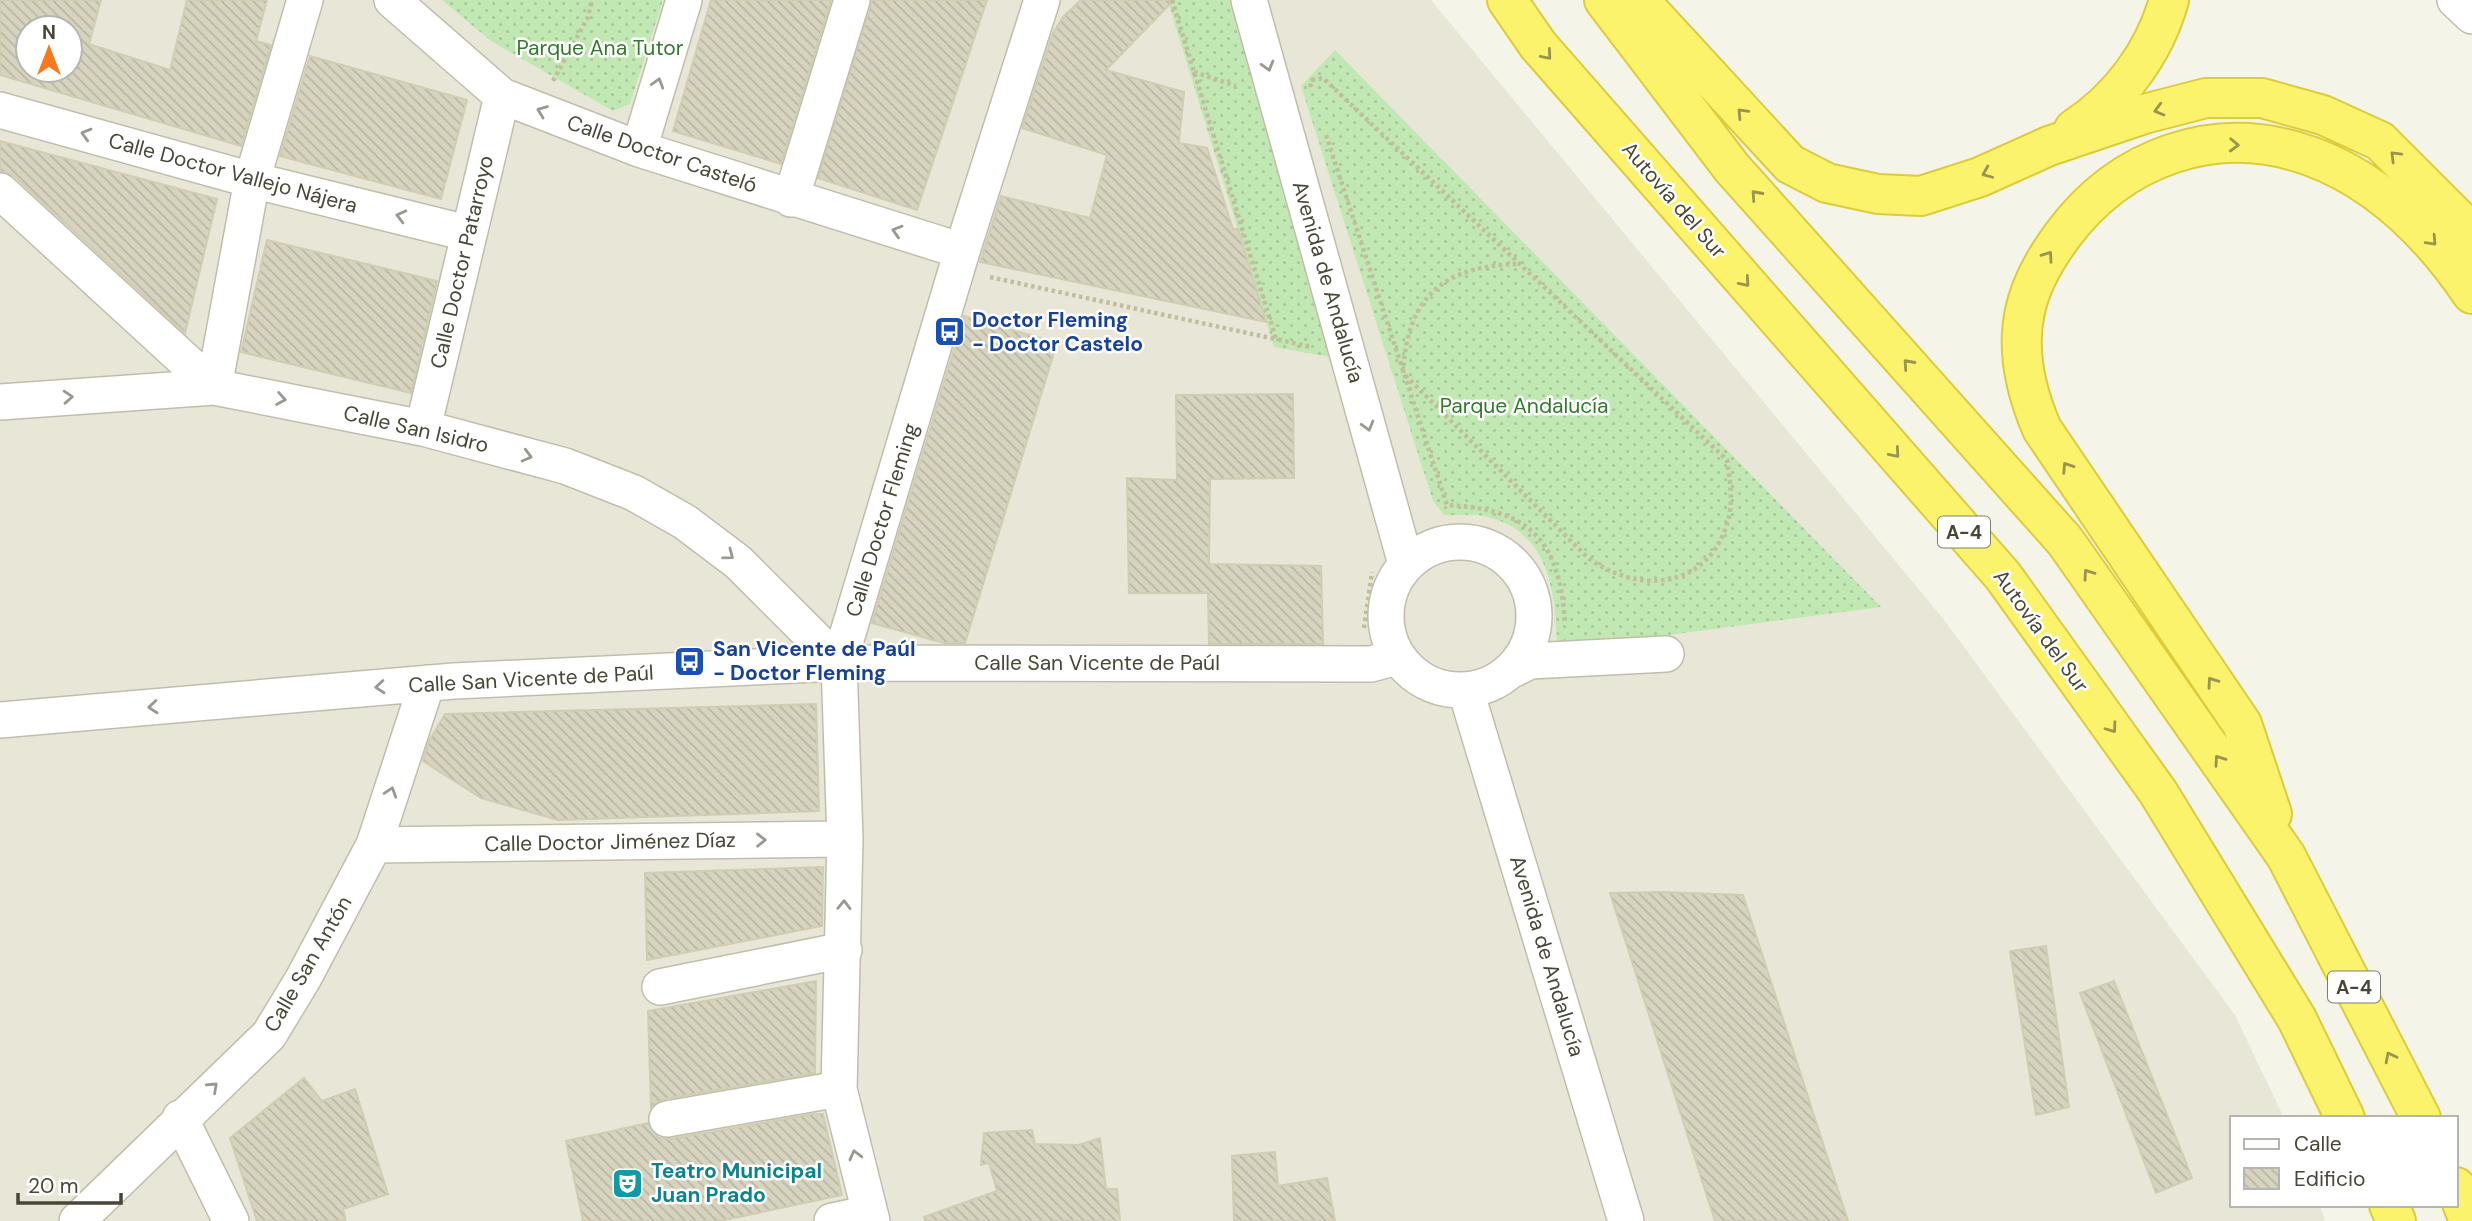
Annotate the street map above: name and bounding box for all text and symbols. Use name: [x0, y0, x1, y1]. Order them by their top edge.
north arrow: [14, 14, 84, 84]
text: N: [42, 20, 56, 45]
park label: Parque Ana Tutor: [516, 34, 684, 62]
one-way arrow: [1539, 47, 1552, 60]
one-way arrow: [1259, 60, 1274, 72]
one-way arrow: [650, 78, 665, 90]
one-way arrow: [2153, 102, 2165, 116]
one-way arrow: [537, 105, 549, 119]
street label: Calle Doctor Casteló: [563, 108, 761, 200]
one-way arrow: [1738, 108, 1751, 121]
street label: Calle Doctor Vallejo Nájera: [105, 126, 361, 220]
one-way arrow: [80, 128, 92, 142]
street label: Autovía del Sur: [1616, 136, 1733, 264]
one-way arrow: [2229, 137, 2239, 153]
one-way arrow: [2390, 152, 2403, 165]
street label: Calle Doctor Patarroyo: [424, 153, 500, 371]
one-way arrow: [1982, 165, 1994, 179]
street label: Avenida de Andalucía: [1286, 178, 1370, 386]
one-way arrow: [1752, 190, 1765, 203]
one-way arrow: [395, 210, 407, 225]
one-way arrow: [891, 225, 903, 240]
one-way arrow: [2423, 233, 2436, 246]
one-way arrow: [2040, 251, 2052, 264]
one-way arrow: [1737, 274, 1749, 287]
place label: Doctor Fleming - Doctor Castelo: [972, 306, 1143, 358]
bus stop icon: Doctor Fleming - Doctor Castelo: [932, 315, 966, 349]
one-way arrow: [1904, 359, 1917, 372]
one-way arrow: [63, 390, 74, 405]
one-way arrow: [275, 391, 287, 406]
park label: Parque Andalucía: [1440, 392, 1608, 420]
street label: Calle San Isidro: [341, 399, 491, 459]
street label: Calle Doctor Fleming: [839, 419, 925, 620]
one-way arrow: [1360, 420, 1374, 432]
one-way arrow: [1887, 445, 1899, 458]
one-way arrow: [521, 448, 533, 462]
one-way arrow: [2062, 462, 2075, 475]
road number: A-4: [1938, 516, 1990, 548]
one-way arrow: [722, 547, 734, 559]
street label: Autovía del Sur: [1987, 564, 2095, 698]
one-way arrow: [2084, 569, 2096, 582]
place label: San Vicente de Paúl - Doctor Fleming: [713, 635, 916, 687]
bus stop icon: San Vicente de Paúl - Doctor Fleming: [673, 644, 707, 678]
street label: Calle San Vicente de Paúl: [974, 649, 1220, 677]
street label: Calle San Vicente de Paúl: [408, 659, 654, 699]
one-way arrow: [2207, 676, 2220, 689]
one-way arrow: [374, 679, 385, 694]
one-way arrow: [147, 699, 158, 714]
one-way arrow: [2103, 720, 2116, 733]
one-way arrow: [2215, 755, 2227, 768]
one-way arrow: [383, 786, 398, 798]
street label: Calle Doctor Jiménez Díaz: [484, 826, 736, 858]
one-way arrow: [756, 832, 767, 848]
street label: Avenida de Andalucía: [1503, 852, 1591, 1060]
street label: Calle San Antón: [258, 891, 358, 1037]
one-way arrow: [837, 899, 852, 910]
road number: A-4: [2328, 972, 2380, 1002]
one-way arrow: [2385, 1052, 2399, 1064]
one-way arrow: [205, 1083, 218, 1096]
legend: [2230, 1116, 2458, 1207]
text: Calle: [2294, 1130, 2342, 1158]
one-way arrow: [849, 1149, 863, 1161]
place label: Teatro Municipal Juan Prado: [651, 1157, 822, 1209]
scale bar: [18, 1162, 121, 1206]
text: Edificio: [2294, 1165, 2365, 1193]
theatre icon: Teatro Municipal Juan Prado: [611, 1166, 645, 1200]
text: 20 m: [28, 1172, 79, 1200]

